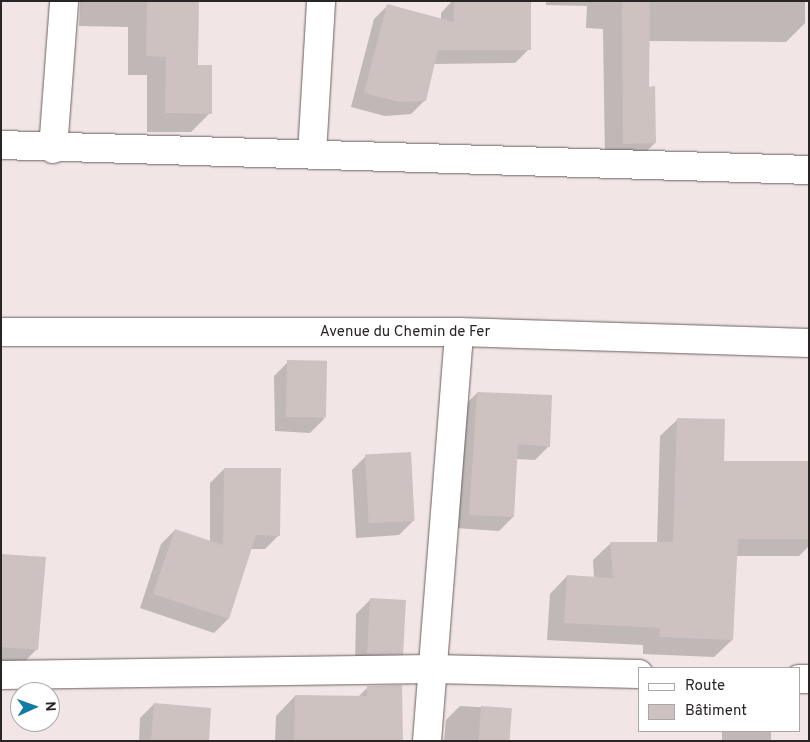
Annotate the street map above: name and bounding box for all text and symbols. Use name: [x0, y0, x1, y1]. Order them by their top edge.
street label: Avenue du Chemin de Fer: [320, 324, 490, 342]
legend: [638, 667, 800, 732]
text: Route: [685, 677, 725, 696]
north arrow: [10, 682, 60, 732]
text: N: [41, 701, 58, 712]
text: Bâtiment: [685, 702, 747, 721]

